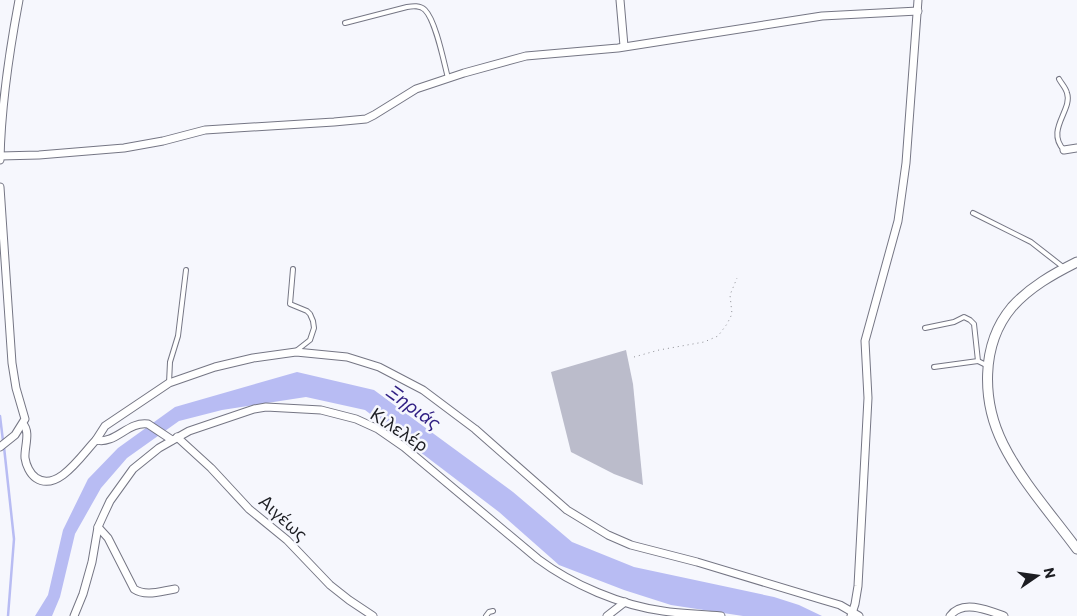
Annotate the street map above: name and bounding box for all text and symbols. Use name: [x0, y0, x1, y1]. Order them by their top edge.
water label: Ξηριάς: [382, 379, 446, 434]
street label: Κιλελέρ: [366, 402, 433, 456]
street label: Αιγέως: [255, 490, 313, 545]
north arrow: [1012, 551, 1062, 601]
text: N: [1041, 566, 1060, 580]

